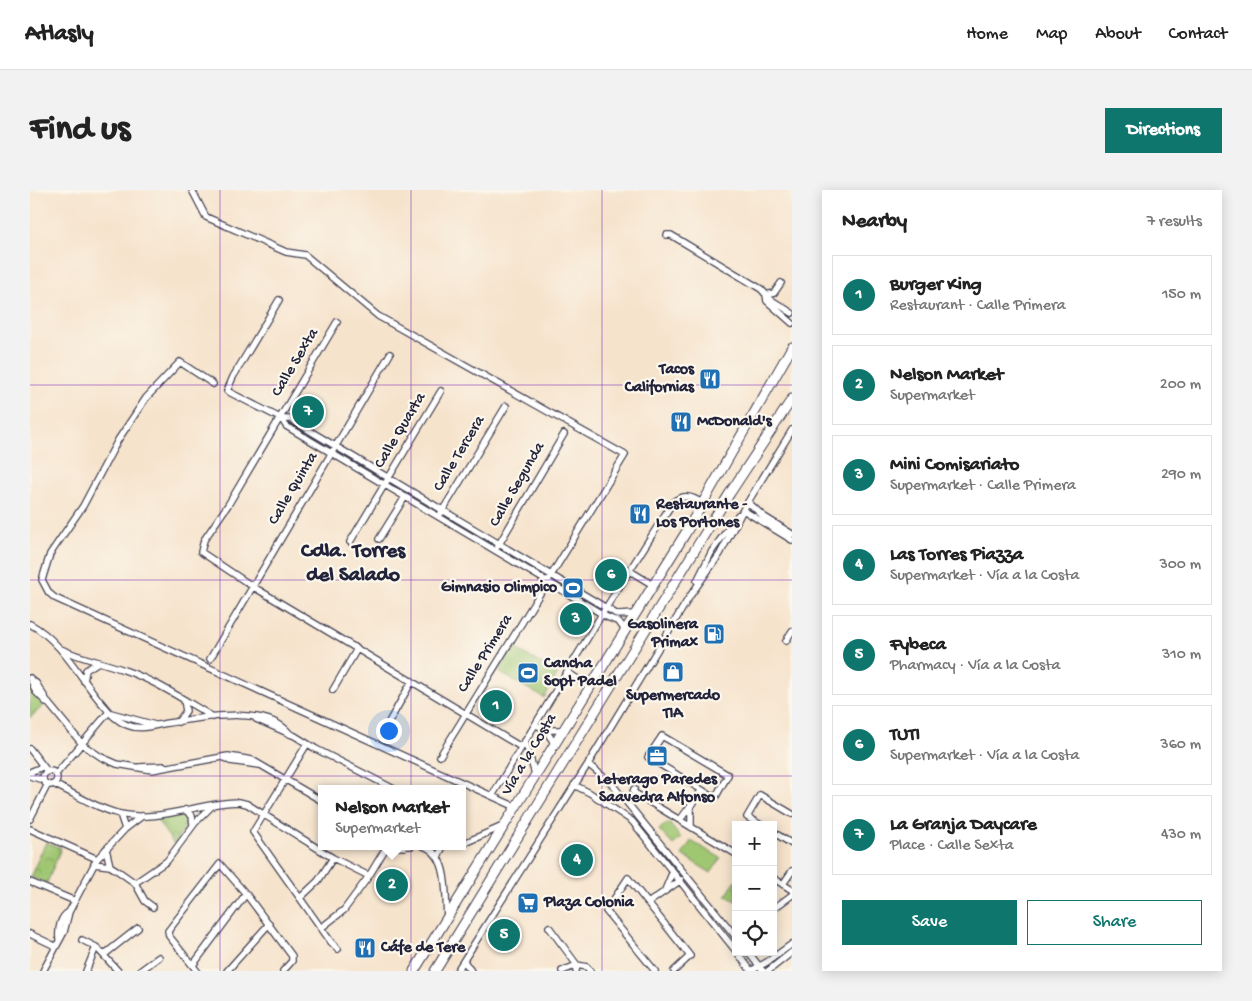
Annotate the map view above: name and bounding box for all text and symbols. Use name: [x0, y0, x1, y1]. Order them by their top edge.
text: Atlasly: [25, 20, 94, 49]
text: Home: [966, 24, 1008, 45]
text: Map: [1036, 24, 1067, 45]
text: About: [1095, 24, 1141, 45]
text: Contact: [1169, 24, 1227, 45]
button: Directions: [1105, 108, 1222, 153]
text: Find us: [30, 110, 130, 151]
text: Nearby: [842, 210, 907, 235]
text: 7 results: [1147, 213, 1202, 232]
text: Burger King: [890, 274, 982, 297]
text: 1: [856, 286, 862, 305]
text: 150 m: [1162, 286, 1201, 305]
text: Restaurant · Calle Primera: [890, 297, 1066, 316]
street label: Calle Sexta: [268, 325, 324, 401]
place label: Tacos Californias: [624, 361, 695, 398]
text: Nelson Market: [890, 364, 1003, 387]
restaurant icon: Tacos Californias: [698, 367, 722, 391]
text: 2: [855, 376, 863, 395]
text: 200 m: [1160, 376, 1201, 395]
text: Supermarket: [890, 387, 975, 406]
street label: Calle Quarta: [371, 389, 432, 472]
pin: 7: [292, 393, 324, 431]
restaurant icon: McDonald's: [669, 410, 693, 434]
street label: Calle Tercera: [430, 412, 491, 495]
place label: McDonald's: [697, 413, 773, 432]
street label: Calle Segunda: [486, 438, 550, 531]
street label: Calle Quinta: [265, 448, 324, 529]
text: Mini Comisariato: [890, 454, 1019, 477]
text: 3: [855, 466, 863, 485]
text: 290 m: [1161, 466, 1201, 485]
text: Supermarket · Calle Primera: [890, 477, 1076, 496]
place label: Restaurante - Los Portones: [655, 496, 748, 533]
restaurant icon: Restaurante - Los Portones: [628, 502, 652, 526]
district label: Cdla. Torres del Salado: [300, 540, 406, 589]
text: Las Torres Piazza: [890, 544, 1023, 567]
pin: 6: [595, 556, 627, 594]
text: 4: [855, 556, 863, 575]
text: 300 m: [1159, 556, 1201, 575]
text: Supermarket · Vía a la Costa: [890, 567, 1079, 586]
sports icon: Gimnasio Olimpico: [561, 576, 585, 600]
place label: Gimnasio Olimpico: [441, 579, 558, 598]
pin: 3: [560, 600, 592, 638]
street label: Calle Primera: [454, 610, 518, 697]
place label: Gasolinera Primax: [627, 616, 699, 653]
fuel station icon: Gasolinera Primax: [702, 622, 726, 646]
text: Fybeca: [890, 634, 946, 657]
text: 5: [855, 646, 863, 665]
text: 310 m: [1162, 646, 1201, 665]
place label: Cancha Sopt Padel: [543, 655, 617, 692]
text: Pharmacy · Vía a la Costa: [890, 657, 1060, 676]
shop icon: Supermercado TIA: [661, 660, 685, 684]
sports icon: Cancha Sopt Padel: [516, 661, 540, 685]
pin: 1: [480, 687, 512, 725]
place label: Supermercado TIA: [626, 687, 721, 724]
street label: Vía a la Costa: [498, 710, 562, 800]
your location: [376, 718, 402, 744]
text: TUTI: [890, 724, 920, 747]
text: 6: [855, 736, 863, 755]
text: 360 m: [1160, 736, 1201, 755]
office icon: Leterago Paredes Saavedra Alfonso: [645, 744, 669, 768]
text: Supermarket · Vía a la Costa: [890, 747, 1079, 766]
place label: Leterago Paredes Saavedra Alfonso: [597, 771, 718, 808]
popup: [318, 785, 466, 850]
text: Nelson Market: [335, 797, 449, 820]
text: La Granja Daycare: [890, 814, 1037, 837]
text: Supermarket: [335, 820, 420, 839]
map controls: [732, 821, 777, 956]
button: +: [732, 821, 777, 866]
text: 7: [855, 826, 863, 845]
text: 430 m: [1161, 826, 1201, 845]
text: Place · Calle Sexta: [890, 837, 1014, 856]
pin: 4: [561, 841, 593, 879]
pin: 2: [376, 866, 408, 904]
button: −: [732, 866, 777, 911]
supermarket icon: Plaza Colonia: [516, 891, 540, 915]
place label: Plaza Colonia: [543, 894, 635, 913]
button: Save: [842, 900, 1017, 945]
button: Share: [1027, 900, 1202, 945]
button: locate: [732, 911, 777, 956]
pin: 5: [488, 916, 520, 954]
restaurant icon: Cáfe de Tere: [353, 936, 377, 960]
place label: Cáfe de Tere: [380, 938, 466, 958]

